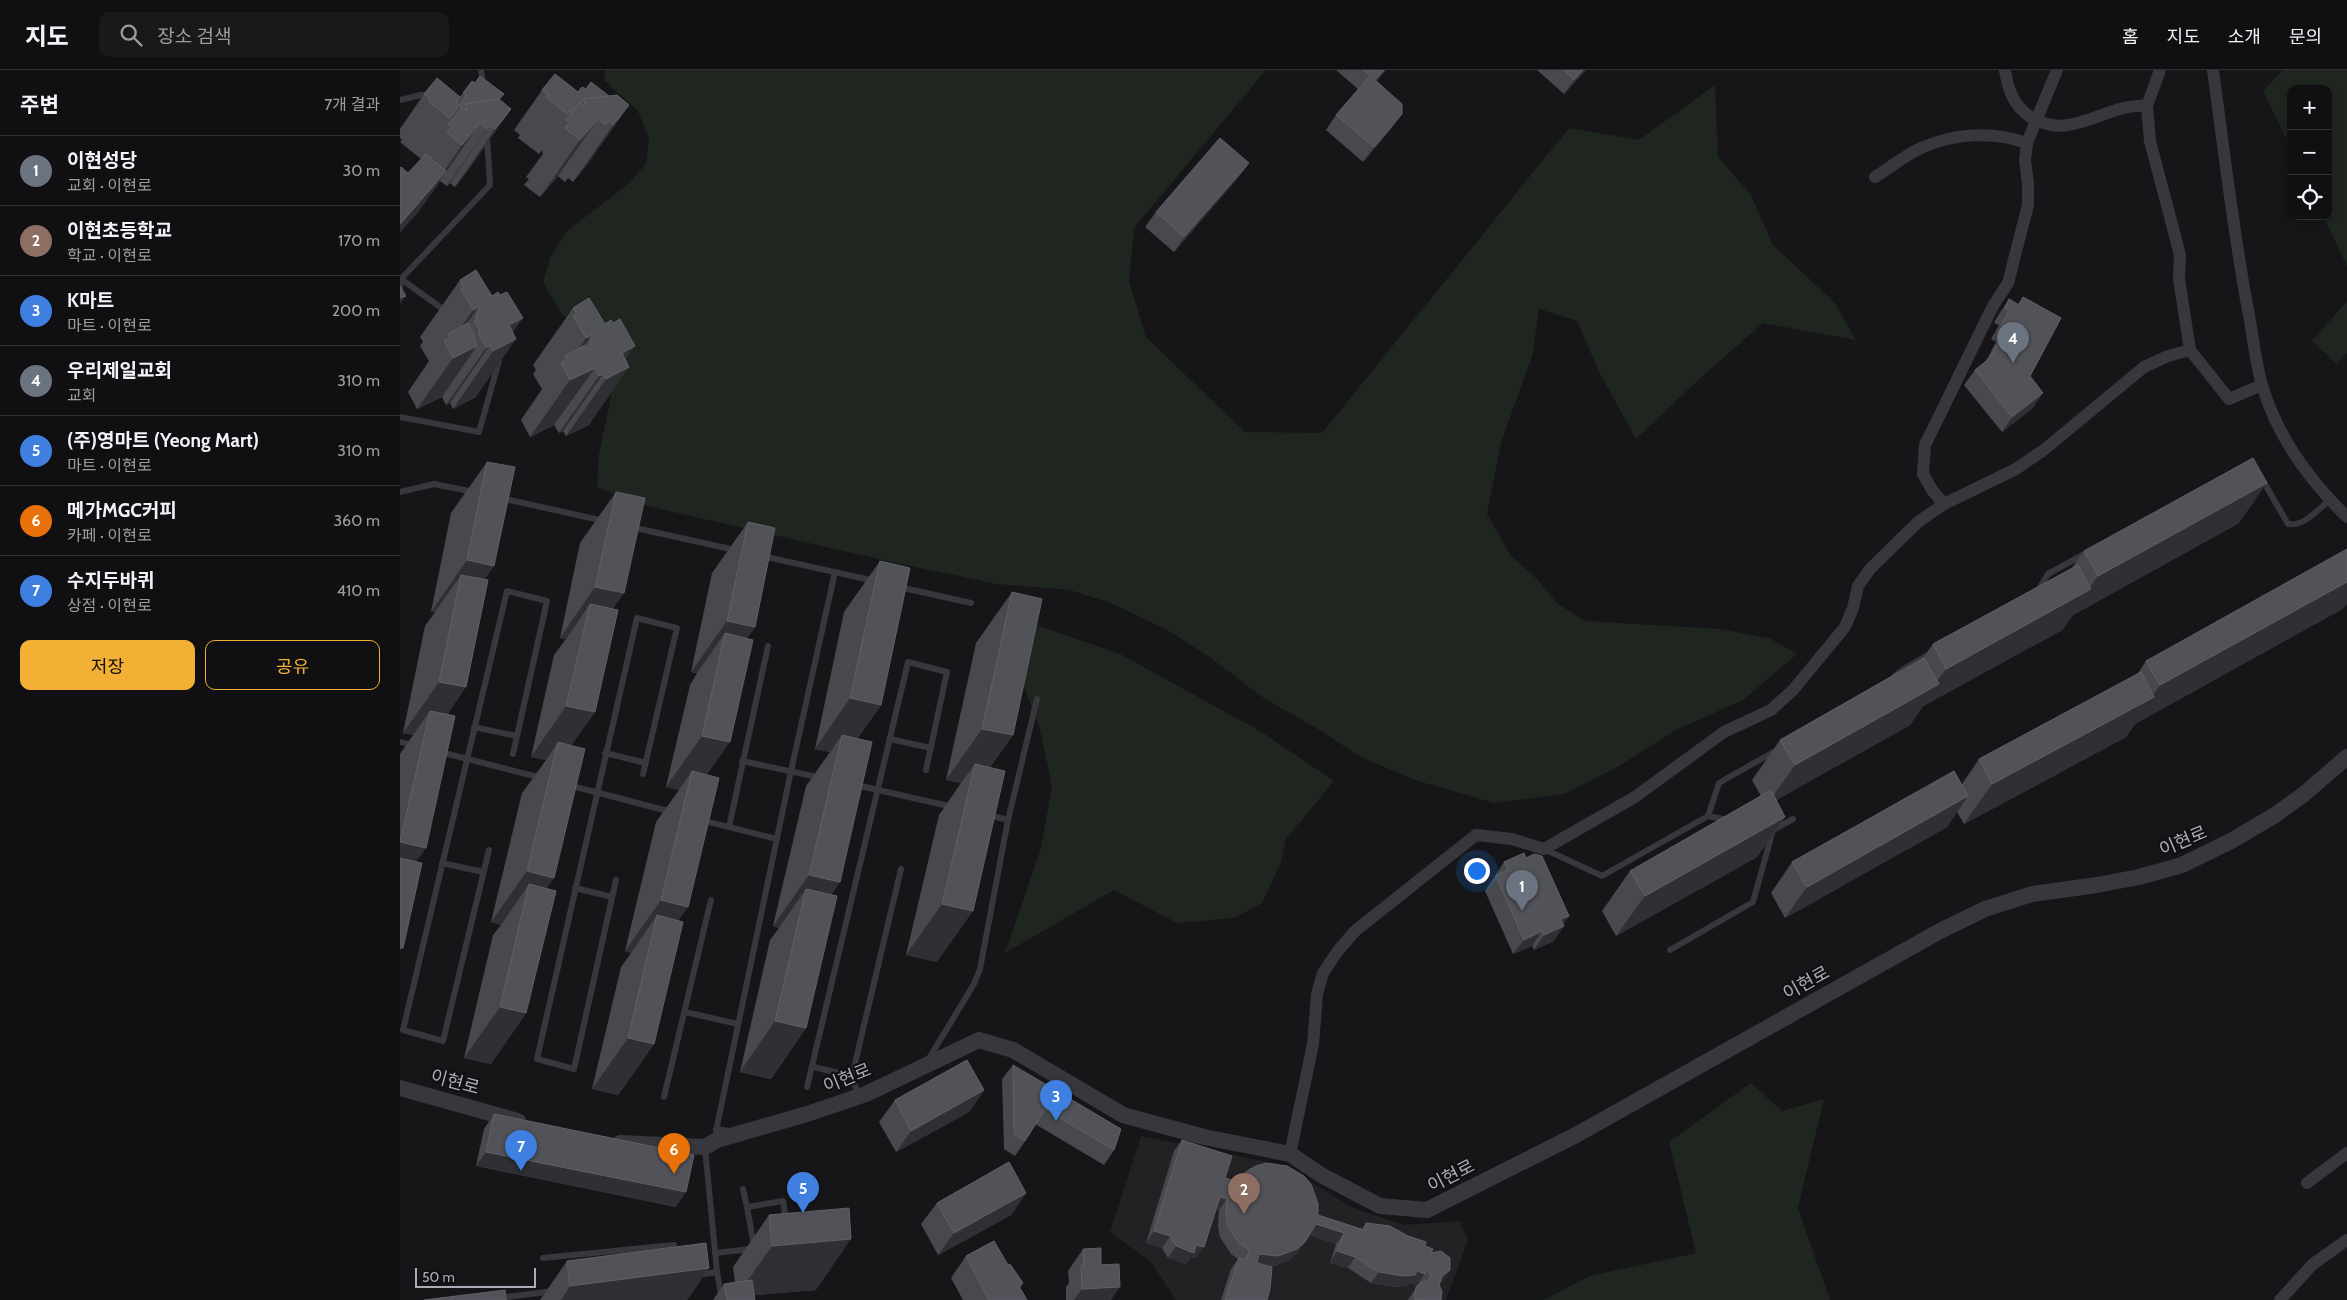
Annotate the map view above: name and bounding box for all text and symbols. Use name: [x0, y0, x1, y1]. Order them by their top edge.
search box: [99, 12, 449, 57]
icon: search: [117, 21, 145, 49]
text: 지도: [25, 22, 69, 51]
text: 장소 검색: [157, 25, 231, 48]
text: 홈: [2122, 26, 2139, 48]
text: 지도: [2167, 26, 2200, 48]
text: 소개: [2228, 26, 2261, 48]
text: 문의: [2289, 26, 2322, 48]
map controls: [2287, 85, 2332, 220]
button: +: [2287, 85, 2332, 130]
text: 주변: [20, 92, 59, 117]
text: 7개 결과: [324, 95, 380, 114]
button: −: [2287, 130, 2332, 175]
text: 이현성당: [67, 149, 137, 172]
text: 1: [33, 161, 39, 180]
text: 30 m: [343, 161, 380, 180]
button: locate: [2287, 175, 2332, 220]
text: 교회 · 이현로: [67, 176, 152, 195]
text: 이현초등학교: [67, 219, 172, 242]
text: 2: [32, 231, 40, 250]
text: 170 m: [338, 231, 380, 250]
text: 학교 · 이현로: [67, 246, 152, 265]
text: K마트: [67, 289, 114, 312]
text: 3: [32, 301, 40, 320]
text: 200 m: [332, 301, 380, 320]
text: 마트 · 이현로: [67, 316, 152, 335]
pin: 4: [1997, 322, 2029, 363]
text: 우리제일교회: [67, 359, 172, 382]
text: 4: [31, 371, 41, 390]
text: 310 m: [337, 371, 380, 390]
text: 교회: [67, 386, 96, 405]
text: (주)영마트 (Yeong Mart): [67, 429, 259, 452]
text: 5: [32, 441, 40, 460]
text: 310 m: [337, 441, 380, 460]
text: 마트 · 이현로: [67, 456, 152, 475]
text: 메가MGC커피: [67, 499, 177, 522]
text: 6: [32, 511, 41, 530]
text: 360 m: [333, 511, 380, 530]
text: 카페 · 이현로: [67, 526, 152, 545]
text: 수지두바퀴: [67, 569, 154, 592]
text: 7: [32, 581, 40, 600]
text: 410 m: [337, 581, 380, 600]
text: 상점 · 이현로: [67, 596, 152, 615]
button: 저장: [20, 640, 195, 690]
button: 공유: [205, 640, 380, 690]
street label: 이현로: [2156, 821, 2210, 861]
your location: [1464, 858, 1490, 884]
pin: 1: [1506, 870, 1538, 911]
street label: 이현로: [1779, 961, 1833, 1005]
street label: 이현로: [820, 1058, 874, 1098]
street label: 이현로: [428, 1065, 482, 1099]
pin: 3: [1040, 1080, 1072, 1121]
pin: 7: [505, 1130, 537, 1171]
pin: 6: [658, 1133, 690, 1174]
street label: 이현로: [1424, 1155, 1478, 1197]
pin: 5: [787, 1172, 819, 1213]
pin: 2: [1228, 1173, 1260, 1214]
scale bar: [415, 1265, 536, 1288]
text: 50 m: [422, 1268, 455, 1286]

